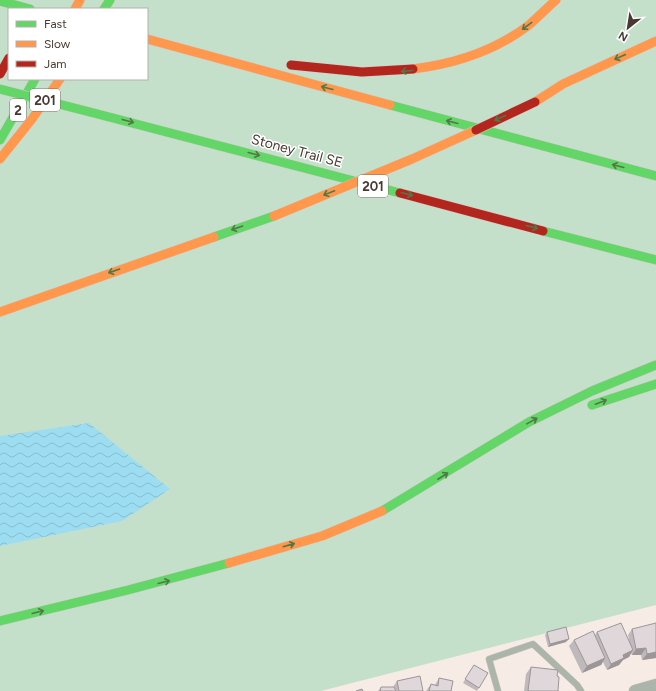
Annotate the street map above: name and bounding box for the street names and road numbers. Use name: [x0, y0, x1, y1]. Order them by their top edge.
road number: 201: [30, 89, 60, 111]
road number: 2: [10, 99, 26, 121]
street label: Stoney Trail SE: [250, 131, 344, 171]
road number: 201: [358, 175, 388, 197]

